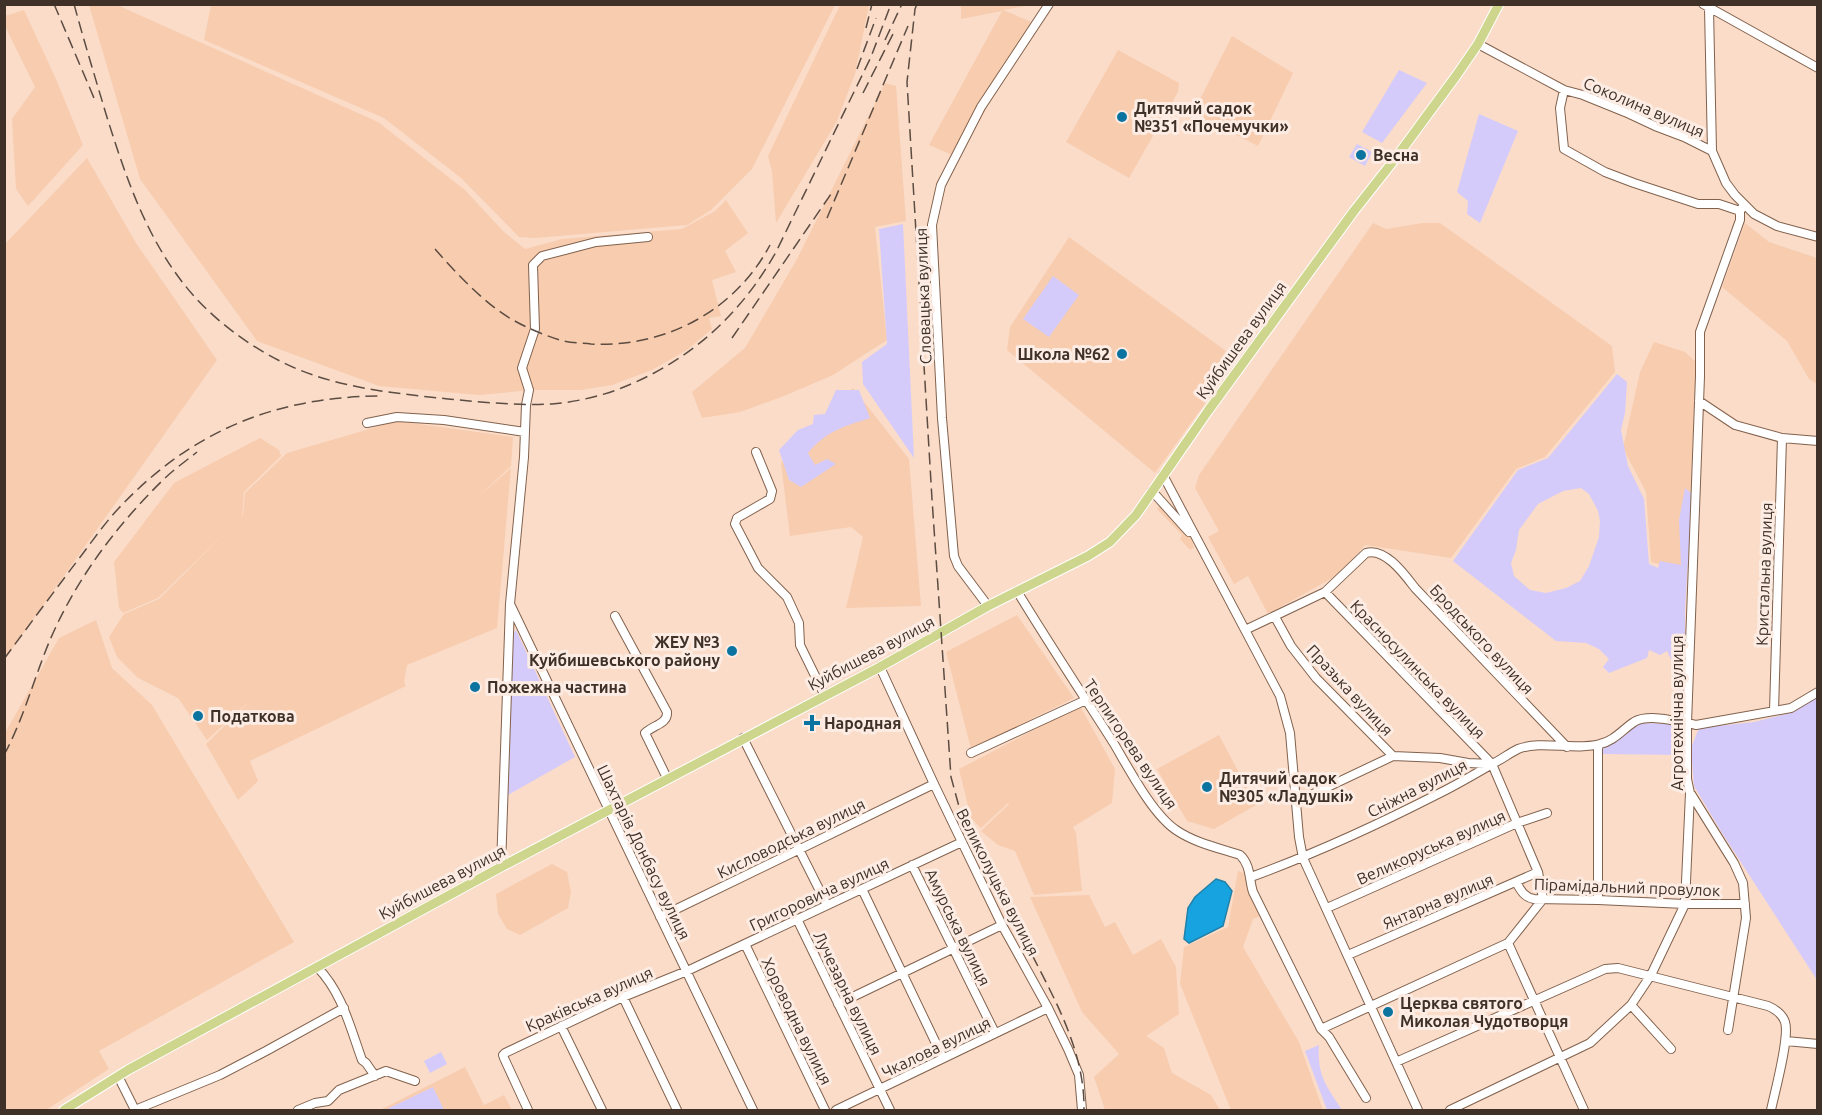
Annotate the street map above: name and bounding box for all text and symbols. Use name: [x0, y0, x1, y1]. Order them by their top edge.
street label: Соколина вулиця: [1581, 73, 1707, 141]
place label: Дитячий садок №351 «Почемучки»: [1134, 99, 1288, 135]
marker: Дитячий садок №351 «Почемучки»: [1115, 110, 1129, 124]
place label: Весна: [1373, 146, 1419, 164]
marker: Весна: [1354, 148, 1368, 162]
street label: Словацька вулиця: [912, 227, 934, 365]
street label: Куйбишева вулиця: [1192, 278, 1290, 402]
place label: Школа №62: [1017, 345, 1110, 363]
marker: Школа №62: [1115, 347, 1129, 361]
street label: Кристальна вулиця: [1753, 502, 1775, 646]
street label: Бродського вулиця: [1427, 580, 1537, 698]
street label: Красносулинська вулиця: [1347, 596, 1489, 742]
street label: Куйбишева вулиця: [805, 612, 937, 694]
place label: ЖЕУ №3 Куйбишевського району: [529, 633, 720, 669]
street label: Агротехнічна вулиця: [1668, 635, 1686, 791]
street label: Празька вулиця: [1303, 641, 1397, 739]
marker: ЖЕУ №3 Куйбишевського району: [725, 644, 739, 658]
street label: Терпигорева вулиця: [1081, 676, 1181, 812]
place label: Пожежна частина: [487, 678, 627, 696]
marker: Пожежна частина: [468, 680, 482, 694]
place label: Податкова: [210, 707, 295, 725]
marker: Податкова: [191, 709, 205, 723]
place label: Народная: [824, 714, 901, 732]
marker: Народная: [805, 716, 819, 730]
street label: Сніжна вулиця: [1364, 755, 1470, 821]
street label: Шахтарів Донбасу вулиця: [594, 762, 694, 942]
place label: Дитячий садок №305 «Ладушкі»: [1219, 769, 1353, 805]
marker: Дитячий садок №305 «Ладушкі»: [1200, 780, 1214, 794]
street label: Кисловодська вулиця: [714, 794, 868, 882]
street label: Великолуцька вулиця: [953, 805, 1043, 959]
street label: Великоруська вулиця: [1354, 806, 1508, 888]
street label: Куйбишева вулиця: [376, 841, 508, 923]
street label: Григоровича вулиця: [746, 854, 892, 934]
street label: Амурська вулиця: [922, 866, 994, 988]
street label: Янтарна вулиця: [1380, 870, 1496, 932]
street label: Пірамідальний провулок: [1534, 875, 1720, 899]
street label: Лучезарна вулиця: [810, 928, 886, 1058]
street label: Хороводна вулиця: [758, 954, 836, 1088]
street label: Краківська вулиця: [523, 963, 655, 1035]
place label: Церква святого Миколая Чудотворця: [1400, 994, 1568, 1030]
marker: Церква святого Миколая Чудотворця: [1381, 1005, 1395, 1019]
street label: Чкалова вулиця: [879, 1013, 993, 1081]

